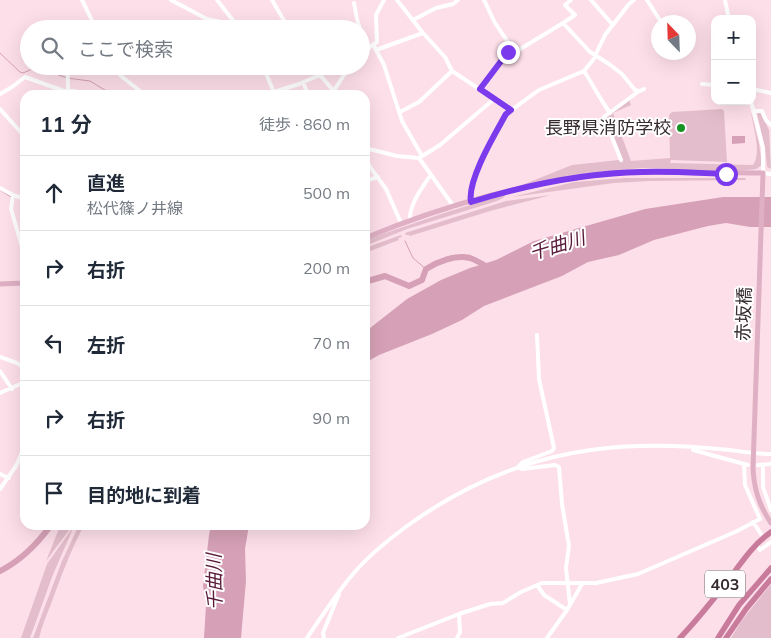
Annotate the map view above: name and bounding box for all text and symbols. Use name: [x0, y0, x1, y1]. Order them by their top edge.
north arrow: [651, 15, 696, 60]
map controls: [711, 15, 756, 105]
button: +: [711, 15, 756, 60]
search box: [20, 20, 370, 75]
icon: search: [38, 34, 66, 62]
text: ここで検索: [78, 37, 173, 61]
route end: [497, 41, 520, 64]
button: −: [711, 60, 756, 105]
text: 11 分: [40, 111, 92, 137]
text: 徒歩 · 860 m: [259, 114, 350, 134]
place label: 長野県消防学校: [545, 116, 671, 139]
marker: 長野県消防学校: [675, 122, 687, 134]
route start: [715, 163, 738, 186]
text: 直進: [87, 171, 125, 195]
icon: ahead: [40, 179, 68, 207]
text: 500 m: [303, 183, 350, 203]
text: 松代篠ノ井線: [87, 198, 183, 218]
water label: 千曲川: [526, 225, 590, 265]
icon: right: [40, 254, 68, 282]
text: 右折: [87, 258, 125, 282]
text: 200 m: [303, 258, 350, 278]
street label: 赤坂橋: [731, 287, 756, 341]
icon: left: [40, 329, 68, 357]
text: 左折: [87, 333, 125, 357]
text: 70 m: [313, 333, 350, 353]
icon: right: [40, 404, 68, 432]
text: 右折: [87, 408, 125, 432]
text: 90 m: [313, 408, 350, 428]
icon: arrive: [40, 479, 68, 507]
text: 目的地に到着: [87, 483, 201, 507]
water label: 千曲川: [201, 551, 226, 611]
road number: 403: [705, 570, 745, 598]

